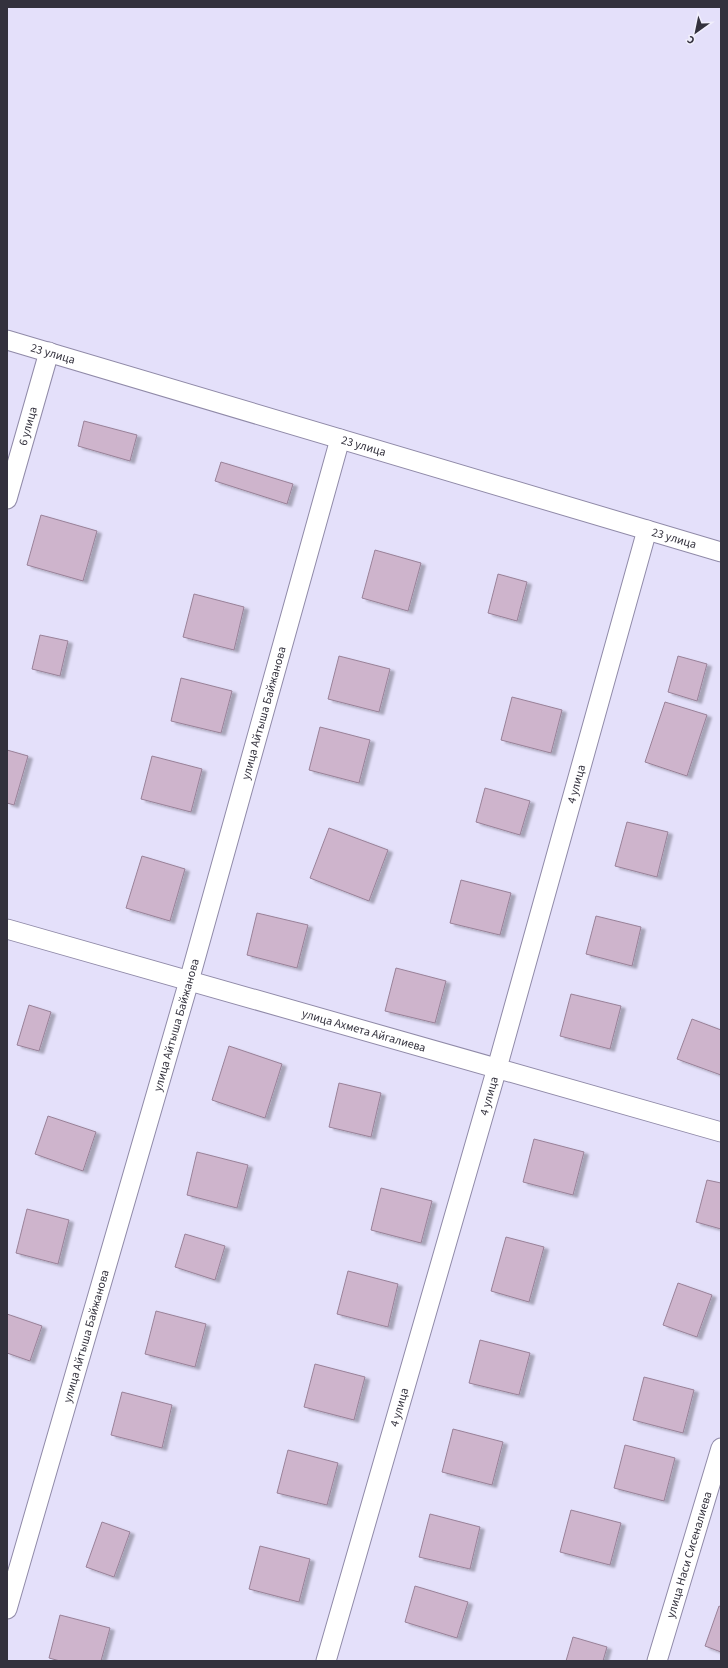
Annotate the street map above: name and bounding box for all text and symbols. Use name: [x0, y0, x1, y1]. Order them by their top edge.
north arrow: [676, 12, 716, 52]
text: С: [684, 32, 698, 48]
street label: 23 улица: [28, 339, 77, 369]
street label: 6 улица: [15, 405, 42, 448]
street label: 23 улица: [339, 432, 388, 461]
street label: 23 улица: [650, 524, 698, 553]
street label: улица Айтыша Байжанова: [237, 645, 291, 782]
street label: 4 улица: [563, 763, 590, 806]
street label: улица Айтыша Байжанова: [149, 957, 204, 1094]
street label: улица Ахмета Айгалиева: [300, 1005, 428, 1057]
street label: 4 улица: [476, 1075, 503, 1118]
street label: улица Айтыша Байжанова: [59, 1268, 114, 1405]
street label: 4 улица: [386, 1386, 413, 1429]
street label: улица Наси Сисеналиева: [662, 1489, 716, 1620]

